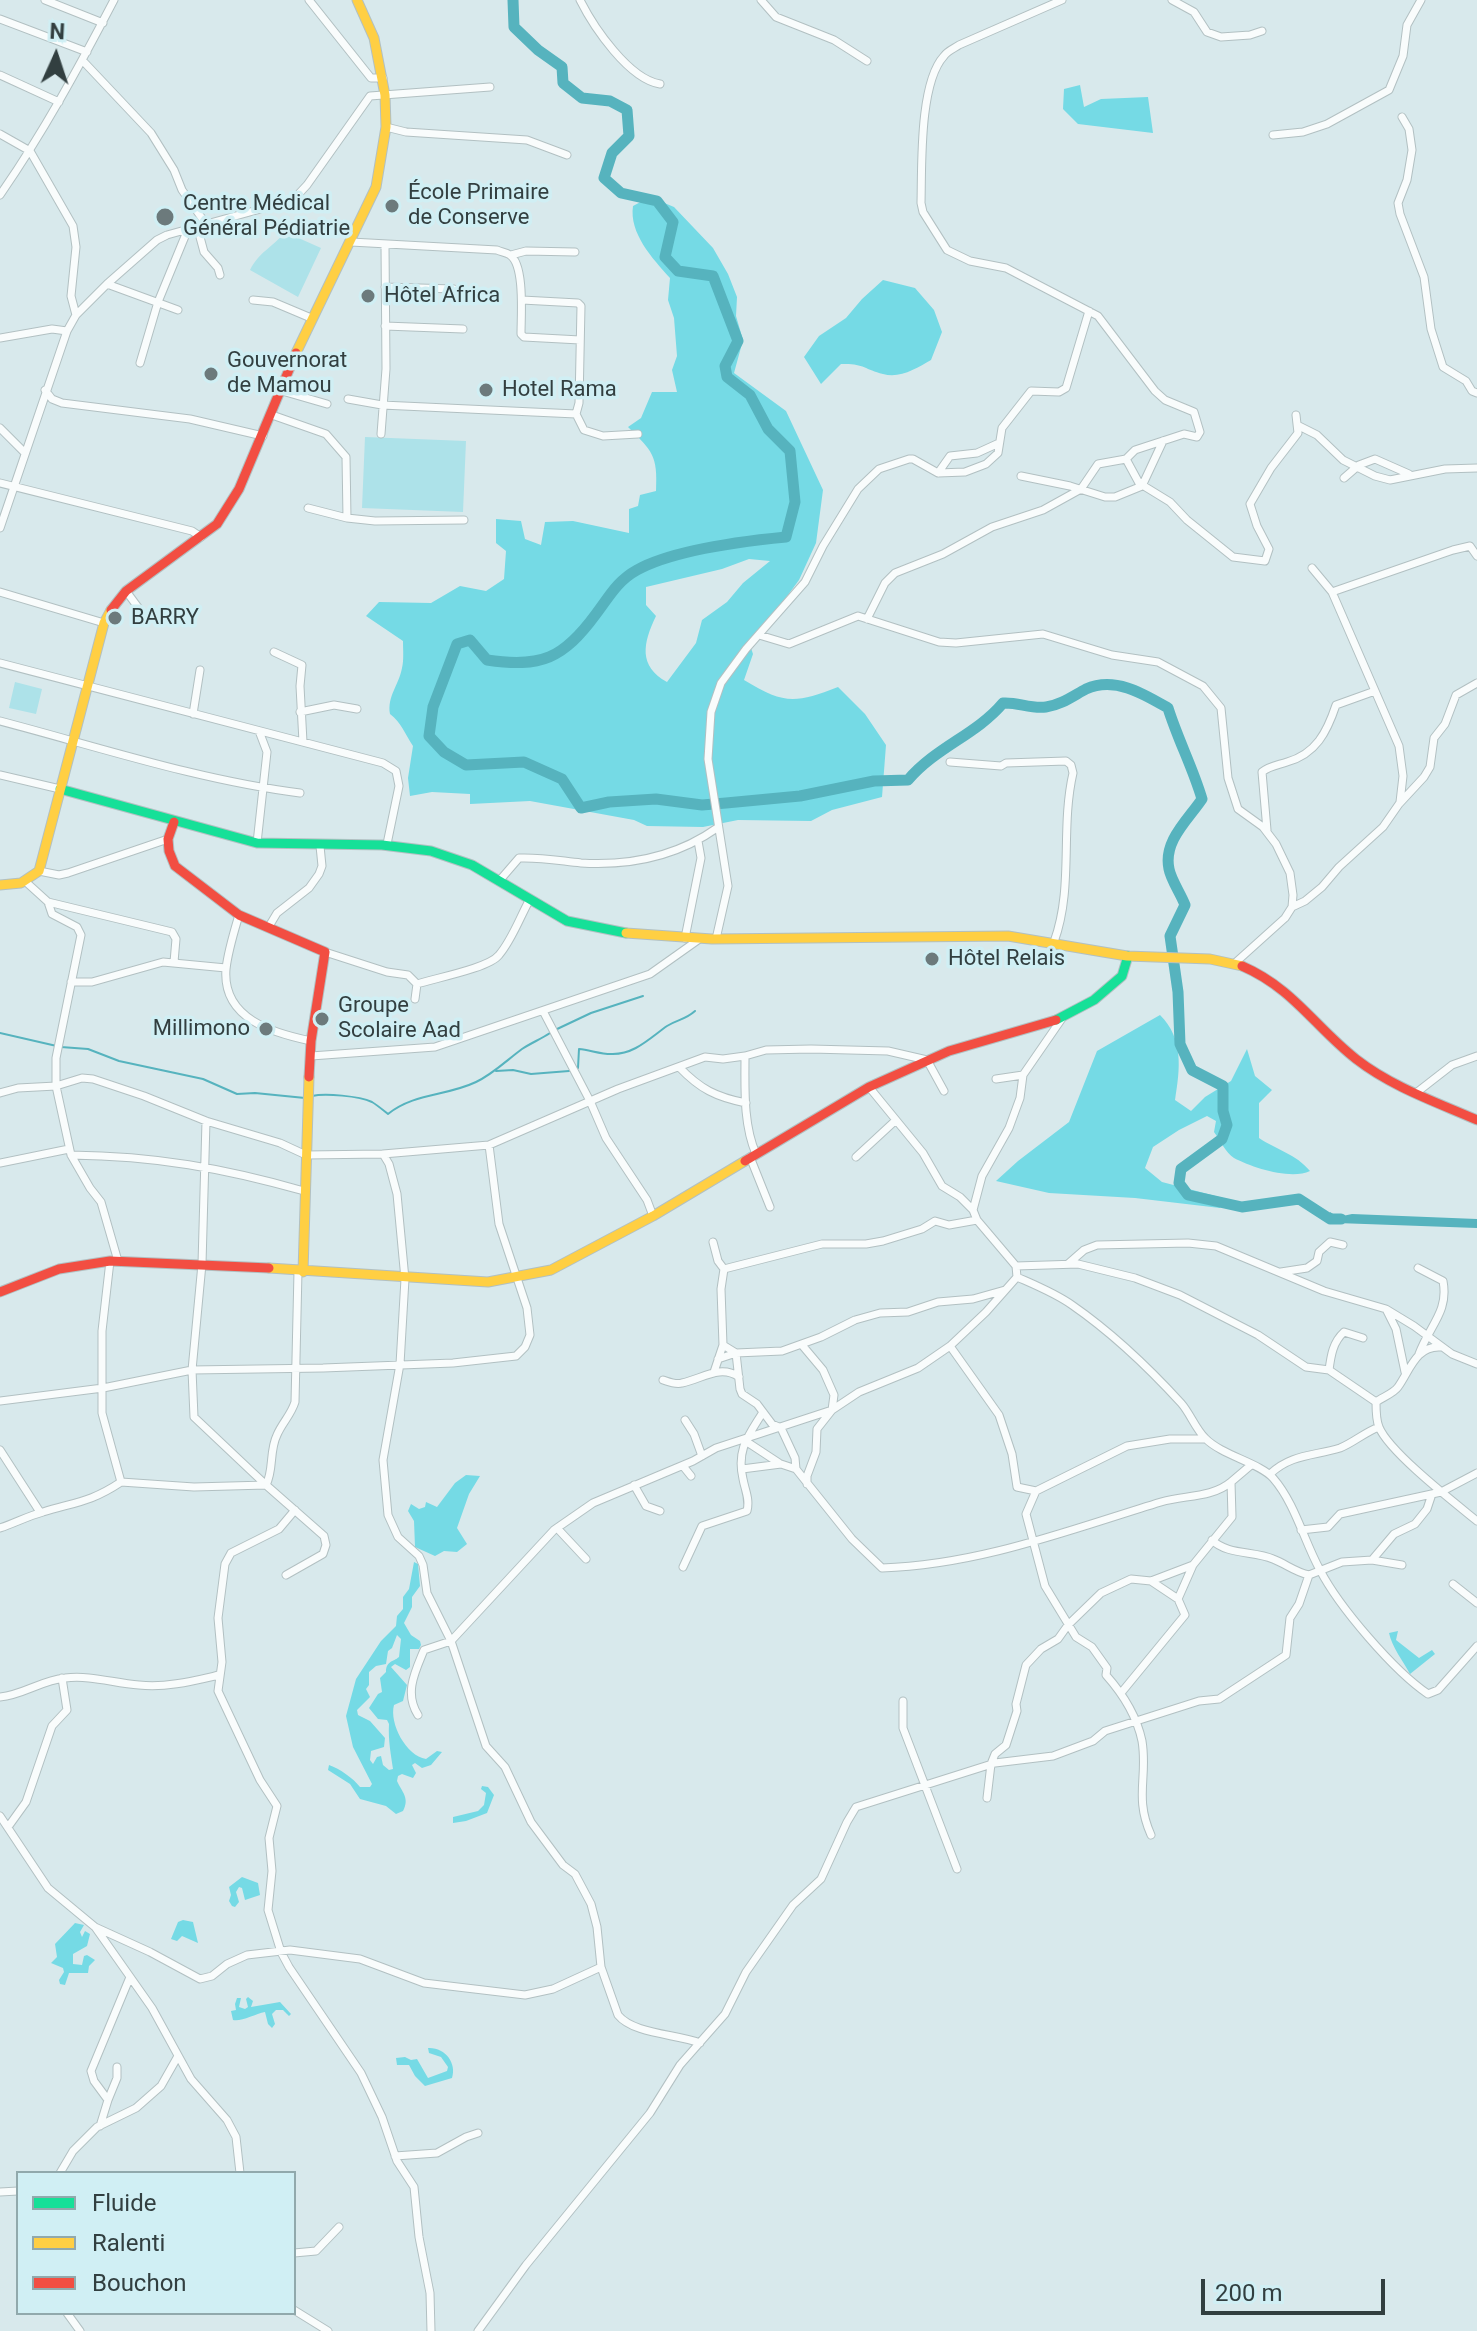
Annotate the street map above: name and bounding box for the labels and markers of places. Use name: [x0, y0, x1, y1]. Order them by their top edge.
place label: École Primaire de Conserve: [408, 180, 549, 232]
place label: Centre Médical Général Pédiatrie: [183, 191, 350, 242]
marker: École Primaire de Conserve: [383, 197, 401, 215]
marker: Centre Médical Général Pédiatrie: [154, 206, 176, 228]
place label: Hôtel Africa: [384, 283, 500, 309]
marker: Hôtel Africa: [359, 287, 377, 305]
place label: Gouvernorat de Mamou: [227, 348, 347, 400]
marker: Gouvernorat de Mamou: [202, 365, 220, 383]
place label: Hotel Rama: [502, 377, 617, 403]
marker: Hotel Rama: [477, 381, 495, 399]
place label: BARRY: [131, 605, 199, 631]
marker: BARRY: [106, 609, 124, 627]
place label: Hôtel Relais: [948, 946, 1065, 972]
marker: Hôtel Relais: [923, 950, 941, 968]
place label: Groupe Scolaire Aad: [338, 993, 461, 1044]
marker: Groupe Scolaire Aad: [313, 1010, 331, 1028]
place label: Millimono: [153, 1016, 250, 1042]
marker: Millimono: [257, 1020, 275, 1038]

